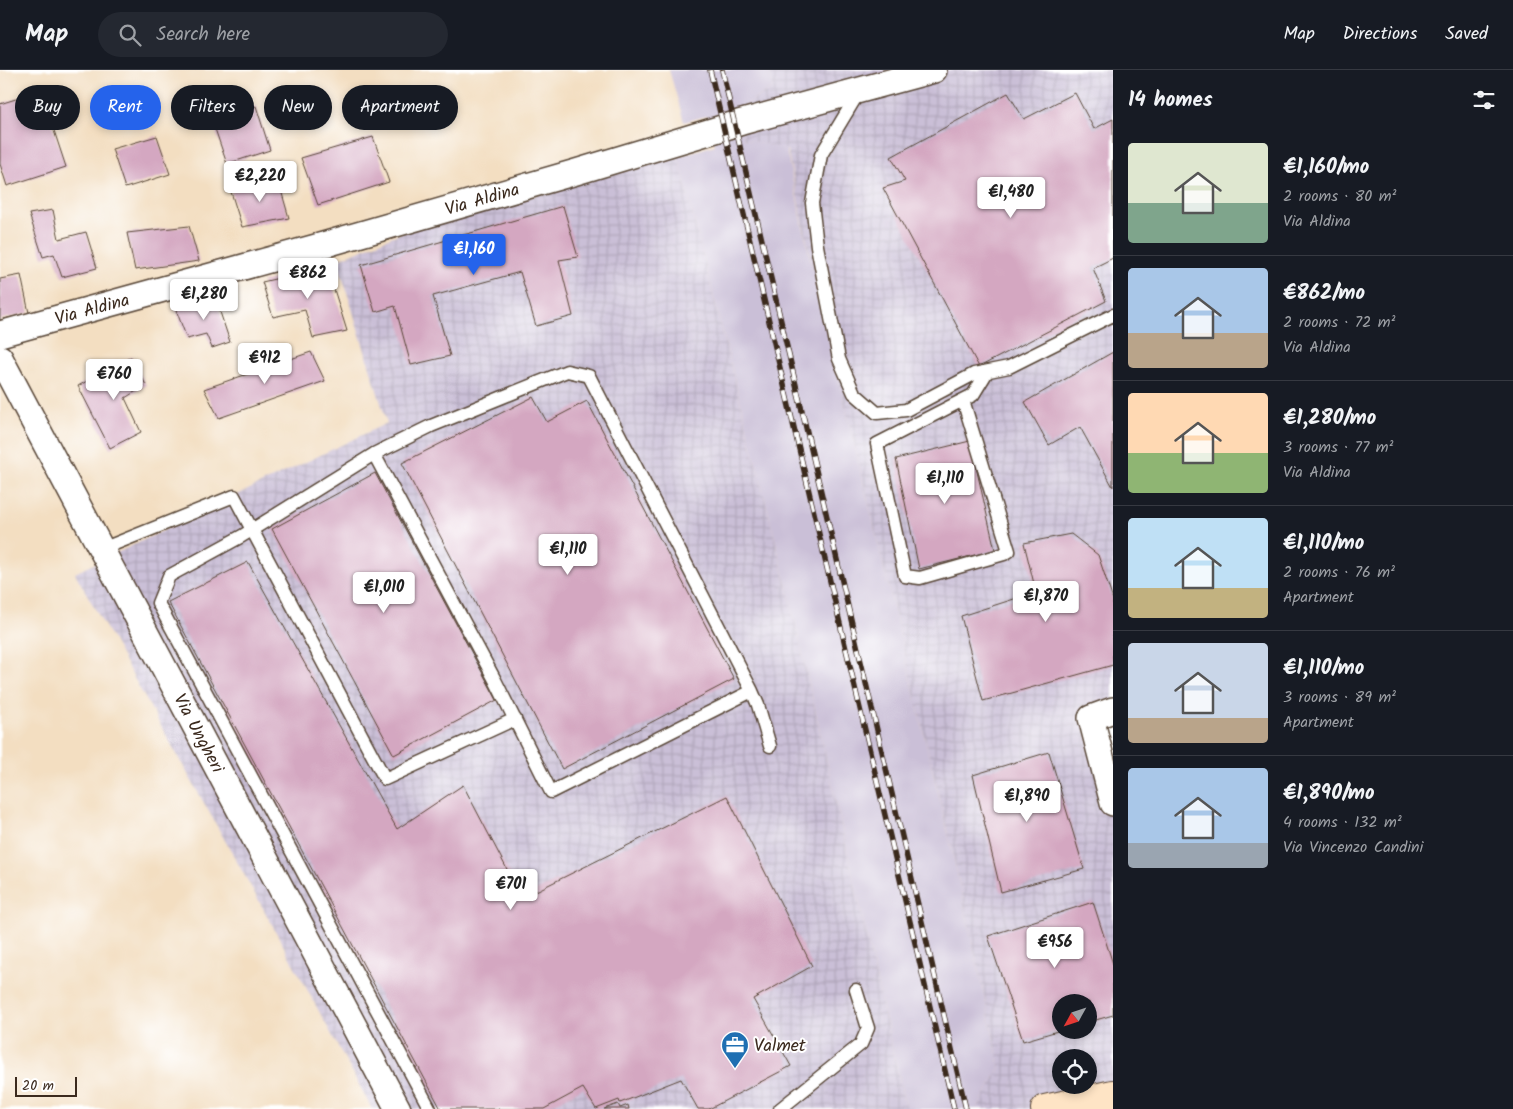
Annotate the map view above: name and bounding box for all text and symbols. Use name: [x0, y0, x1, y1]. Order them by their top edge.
search box: [98, 12, 448, 57]
text: Map: [25, 15, 68, 54]
text: Search here: [156, 20, 250, 50]
text: Map: [1283, 20, 1315, 49]
text: Directions: [1343, 20, 1417, 49]
text: Saved: [1445, 20, 1488, 49]
icon: search: [116, 21, 144, 49]
text: 14 homes: [1128, 84, 1213, 117]
chip: Buy: [15, 85, 80, 130]
chip: Rent: [90, 85, 161, 130]
chip: Filters: [171, 85, 254, 130]
chip: New: [264, 85, 332, 130]
chip: Apartment: [342, 85, 458, 130]
icon: filters: [1470, 86, 1498, 114]
text: €1,160/mo: [1283, 151, 1369, 184]
pin: €2,220: [219, 160, 301, 203]
icon: home: [1168, 163, 1228, 223]
text: €2,220: [235, 164, 285, 189]
street label: Via Aldina: [442, 176, 523, 225]
pin: €1,480: [970, 176, 1052, 219]
text: €1,480: [988, 180, 1034, 205]
text: 2 rooms · 80 m²: [1283, 184, 1396, 209]
text: Via Aldina: [1283, 209, 1351, 234]
pin: €1,160: [433, 234, 515, 276]
text: €1,160: [454, 237, 494, 262]
pin: €862: [278, 258, 338, 300]
text: €862: [289, 261, 327, 286]
text: €862/mo: [1283, 277, 1365, 310]
pin: €1,280: [163, 278, 245, 321]
text: €1,280: [181, 282, 227, 307]
street label: Via Aldina: [52, 287, 133, 334]
icon: home: [1168, 288, 1228, 348]
text: 2 rooms · 72 m²: [1283, 310, 1395, 335]
text: Via Aldina: [1283, 335, 1351, 360]
pin: €912: [235, 342, 295, 385]
text: €912: [249, 346, 281, 371]
pin: €760: [84, 358, 144, 401]
text: €760: [97, 362, 131, 387]
text: €1,280/mo: [1283, 402, 1376, 435]
icon: home: [1168, 413, 1228, 473]
text: 3 rooms · 77 m²: [1283, 435, 1393, 460]
text: Via Aldina: [1283, 460, 1351, 485]
pin: €1,110: [904, 462, 986, 505]
text: €1,110: [926, 466, 964, 491]
text: €1,110/mo: [1283, 527, 1364, 560]
pin: €1,110: [527, 534, 609, 576]
text: €1,110: [549, 537, 587, 562]
icon: home: [1168, 538, 1228, 598]
text: 2 rooms · 76 m²: [1283, 560, 1395, 585]
pin: €1,010: [343, 572, 425, 614]
text: €1,010: [364, 575, 404, 600]
pin: €1,870: [1005, 580, 1087, 623]
text: €1,870: [1024, 584, 1068, 609]
text: Apartment: [1283, 585, 1354, 610]
text: €1,110/mo: [1283, 652, 1364, 685]
icon: home: [1168, 663, 1228, 723]
text: 3 rooms · 89 m²: [1283, 685, 1396, 710]
street label: Via Ungheri: [165, 689, 231, 779]
text: Apartment: [1283, 710, 1354, 735]
text: €1,890/mo: [1283, 777, 1375, 810]
pin: €1,890: [986, 780, 1068, 823]
text: €1,890: [1005, 784, 1049, 809]
icon: home: [1168, 788, 1228, 848]
text: 4 rooms · 132 m²: [1283, 810, 1402, 835]
text: Via Vincenzo Candini: [1283, 835, 1423, 860]
pin: €701: [481, 868, 541, 911]
text: €701: [496, 872, 526, 897]
pin: €956: [1025, 926, 1085, 969]
text: €956: [1037, 930, 1073, 955]
north arrow: [1052, 994, 1098, 1039]
map controls: [1052, 994, 1097, 1094]
office icon: Valmet: [720, 1030, 750, 1069]
place label: Valmet: [754, 1032, 807, 1061]
button: locate: [1052, 1049, 1097, 1094]
scale bar: [15, 1074, 78, 1097]
text: 20 m: [22, 1075, 54, 1097]

